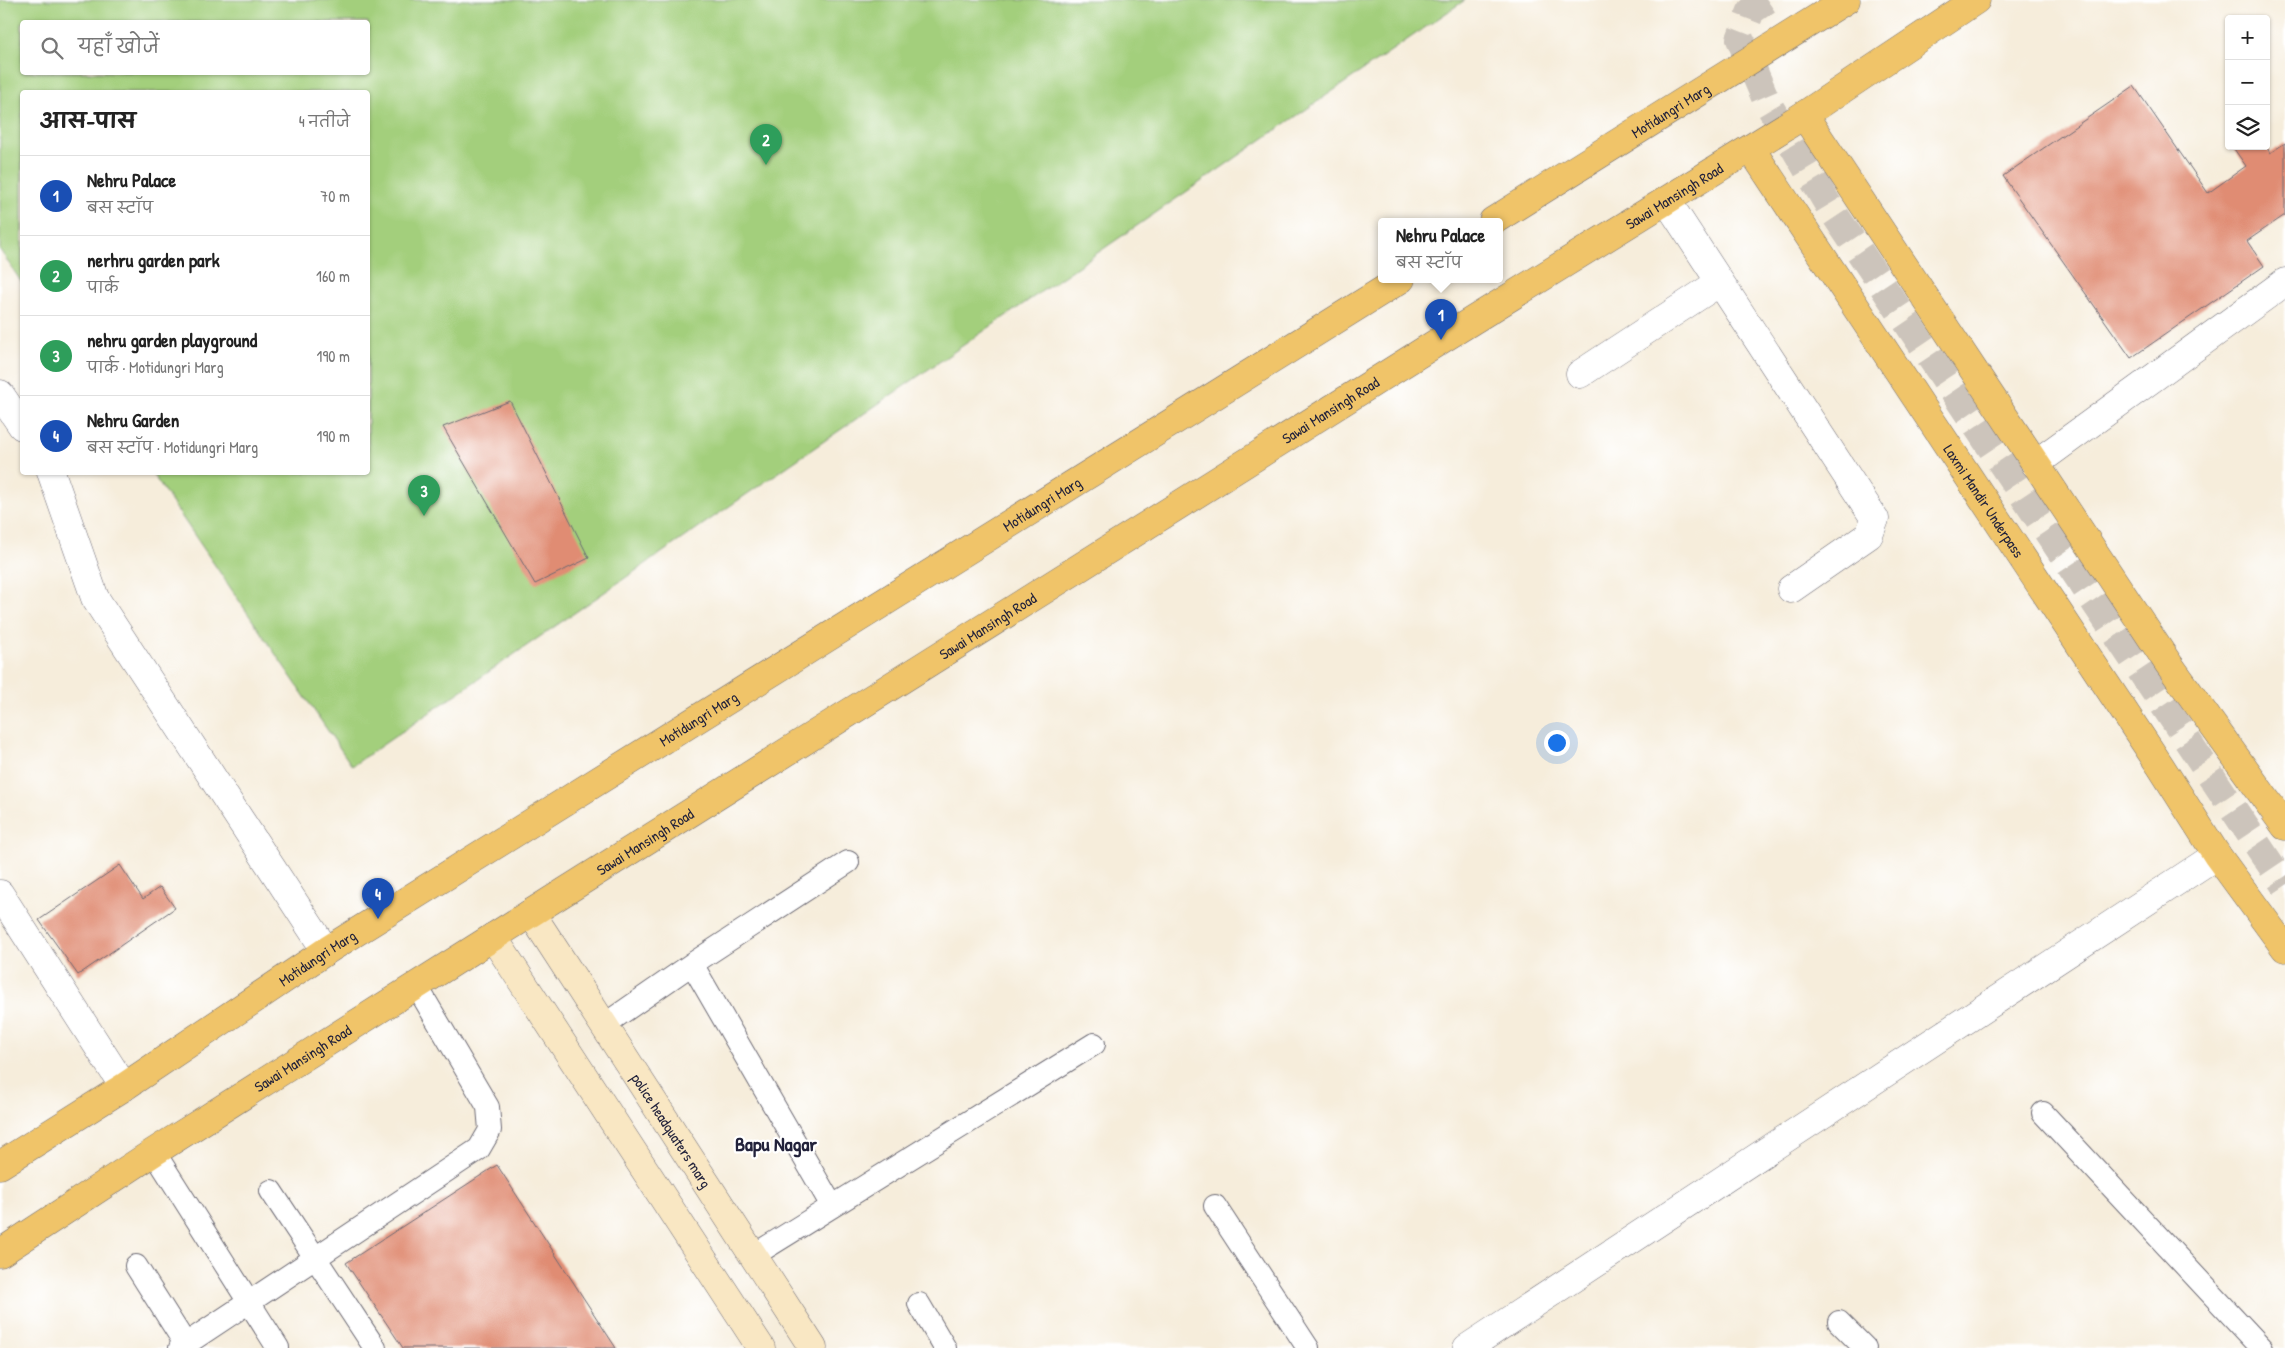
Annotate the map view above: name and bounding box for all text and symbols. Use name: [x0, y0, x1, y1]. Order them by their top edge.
map controls: [2225, 15, 2270, 150]
button: +: [2225, 15, 2270, 60]
search box: [20, 20, 370, 75]
text: यहाँ खोजें: [78, 33, 159, 59]
icon: search: [38, 34, 66, 62]
button: −: [2225, 60, 2270, 105]
street label: Motidungri Marg: [1627, 77, 1714, 143]
button: layers: [2225, 105, 2270, 150]
text: आस-पास: [40, 106, 136, 135]
text: 4 नतीजे: [299, 110, 350, 132]
pin: 2: [750, 124, 782, 165]
street label: Sawai Mansingh Road: [1621, 157, 1727, 234]
text: Nehru Palace: [87, 167, 176, 193]
text: 1: [53, 185, 59, 207]
text: 70 m: [320, 185, 350, 207]
text: बस स्टॉप: [87, 196, 153, 218]
popup: [1378, 218, 1503, 283]
text: Nehru Palace: [1396, 222, 1485, 248]
text: nerhru garden park: [87, 247, 220, 273]
text: बस स्टॉप: [1396, 251, 1462, 273]
text: 2: [52, 265, 60, 287]
text: 160 m: [316, 265, 350, 287]
text: पार्क: [87, 276, 118, 298]
pin: 1: [1425, 299, 1457, 340]
text: nehru garden playground: [87, 327, 257, 353]
text: 3: [52, 345, 60, 367]
text: 190 m: [317, 345, 350, 367]
text: पार्क · Motidungri Marg: [87, 356, 224, 378]
street label: Sawai Mansingh Road: [1278, 371, 1383, 448]
text: Nehru Garden: [87, 407, 179, 433]
text: 4: [53, 425, 59, 447]
text: 190 m: [317, 425, 350, 447]
text: बस स्टॉप · Motidungri Marg: [87, 436, 258, 458]
street label: Laxmi Mandir Underpass: [1939, 440, 2030, 562]
street label: Motidungri Marg: [998, 471, 1085, 536]
pin: 3: [408, 475, 440, 516]
street label: Sawai Mansingh Road: [935, 587, 1040, 664]
street label: Motidungri Marg: [655, 686, 742, 751]
your location: [1544, 730, 1570, 756]
street label: Sawai Mansingh Road: [592, 803, 697, 880]
pin: 4: [362, 878, 394, 919]
street label: Motidungri Marg: [274, 924, 360, 991]
street label: Sawai Mansingh Road: [250, 1019, 355, 1096]
street label: police headquaters marg: [627, 1069, 717, 1192]
district label: Bapu Nagar: [735, 1130, 817, 1158]

